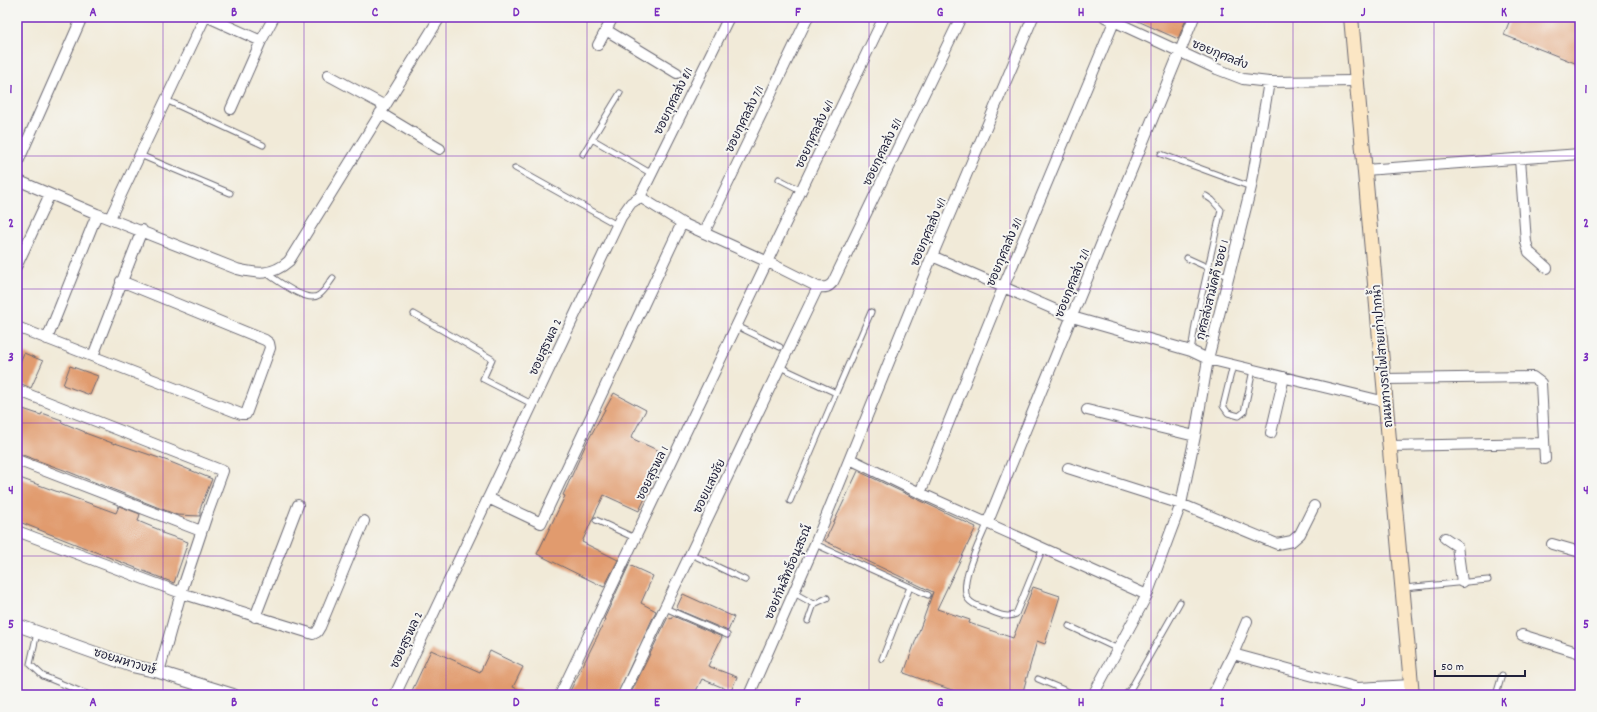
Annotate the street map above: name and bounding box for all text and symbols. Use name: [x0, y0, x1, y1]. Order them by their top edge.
text: A: [89, 4, 97, 23]
text: B: [231, 4, 237, 23]
text: C: [372, 4, 379, 23]
text: D: [513, 4, 520, 23]
text: E: [654, 4, 661, 23]
text: F: [795, 4, 801, 23]
text: G: [937, 4, 944, 23]
text: H: [1078, 4, 1085, 23]
text: I: [1220, 4, 1225, 23]
text: J: [1361, 4, 1366, 23]
text: K: [1501, 4, 1507, 23]
street label: ซอยกุศลส่ง: [1189, 35, 1251, 74]
street label: ซอยกุศลส่ง 8/1: [650, 65, 698, 138]
text: 1: [10, 81, 13, 100]
text: 1: [1585, 81, 1588, 100]
street label: ซอยกุศลส่ง 7/1: [721, 83, 769, 156]
street label: ซอยกุศลส่ง 6/1: [791, 97, 839, 172]
street label: ซอยกุศลส่ง 5/1: [859, 115, 907, 189]
street label: ซอยกุศลส่ง 4/1: [906, 195, 951, 270]
text: 2: [8, 215, 14, 234]
street label: ซอยกุศลส่ง 3/1: [982, 215, 1028, 290]
text: 2: [1583, 215, 1589, 234]
street label: กุศลส่งสามัคคี ซอย 1: [1192, 238, 1234, 342]
street label: ซอยกุศลส่ง 2/1: [1051, 246, 1095, 321]
street label: ถนนทางรถไฟสายเก่าปากน้ำ: [1365, 284, 1398, 429]
street label: ซอยสุรพล 2: [526, 316, 567, 379]
text: 3: [8, 349, 14, 368]
text: 3: [1583, 349, 1589, 368]
street label: ซอยสุรพล 1: [633, 444, 674, 504]
street label: ซอยแสงชัย: [690, 457, 731, 517]
text: 4: [8, 482, 14, 501]
text: 4: [1583, 482, 1589, 501]
street label: ซอยกันสิทธ์อนุสรณ์: [761, 522, 817, 623]
street label: ซอยสุรพล 2: [387, 609, 428, 672]
text: 5: [8, 616, 14, 635]
text: 5: [1583, 616, 1589, 635]
street label: ซอยมหาวงษ์: [91, 644, 159, 680]
scale bar: [1435, 652, 1525, 678]
text: 50 m: [1441, 659, 1464, 676]
text: A: [89, 694, 97, 712]
text: B: [231, 694, 237, 712]
text: C: [372, 694, 379, 712]
text: D: [513, 694, 520, 712]
text: E: [654, 694, 661, 712]
text: F: [795, 694, 801, 712]
text: G: [937, 694, 944, 712]
text: H: [1078, 694, 1085, 712]
text: I: [1220, 694, 1225, 712]
text: J: [1361, 694, 1366, 712]
text: K: [1501, 694, 1507, 712]

